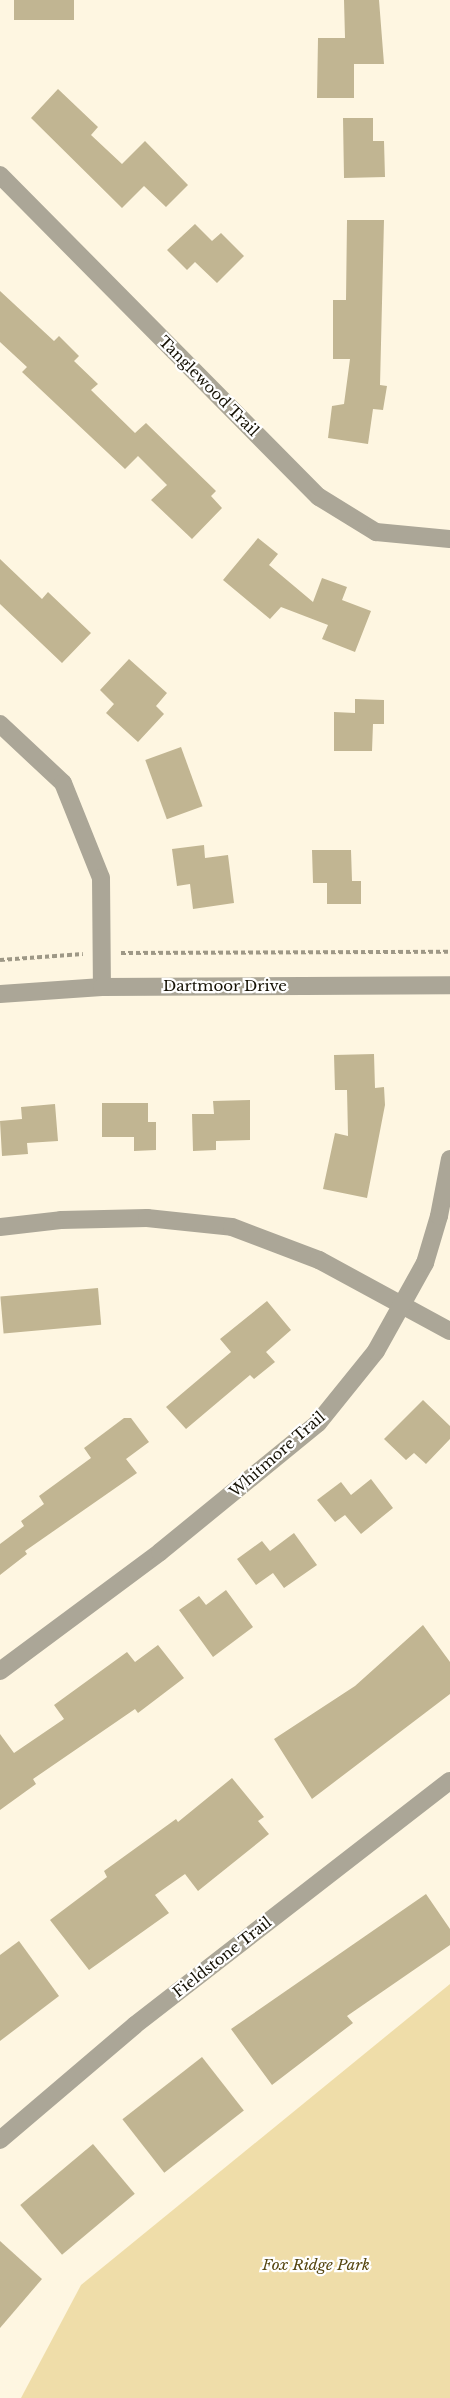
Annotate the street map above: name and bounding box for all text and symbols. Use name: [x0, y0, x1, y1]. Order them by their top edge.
street label: Tanglewood Trail: [155, 332, 263, 440]
street label: Dartmoor Drive: [163, 977, 287, 995]
street label: Whitmore Trail: [225, 1407, 329, 1501]
street label: Fieldstone Trail: [169, 1913, 275, 2001]
park label: Fox Ridge Park: [262, 2256, 370, 2274]

